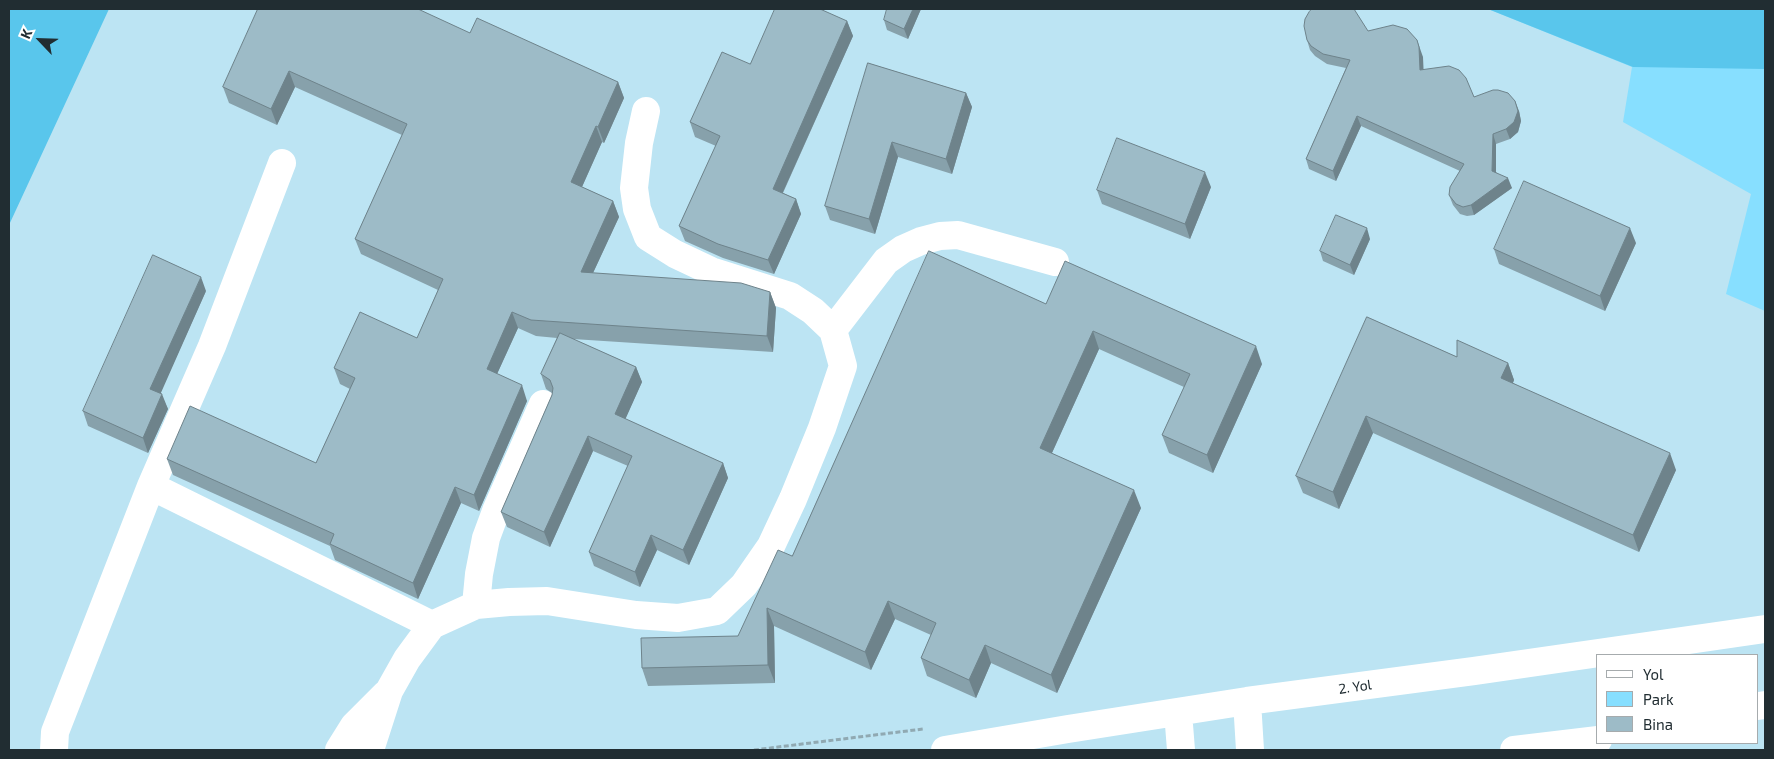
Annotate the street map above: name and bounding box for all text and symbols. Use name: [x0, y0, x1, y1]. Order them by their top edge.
north arrow: [15, 15, 65, 65]
text: K: [16, 26, 35, 41]
legend: [1596, 654, 1759, 744]
text: Yol: [1643, 665, 1664, 683]
street label: 2. Yol: [1337, 676, 1373, 698]
text: Park: [1643, 690, 1674, 708]
text: Bina: [1643, 715, 1673, 733]

